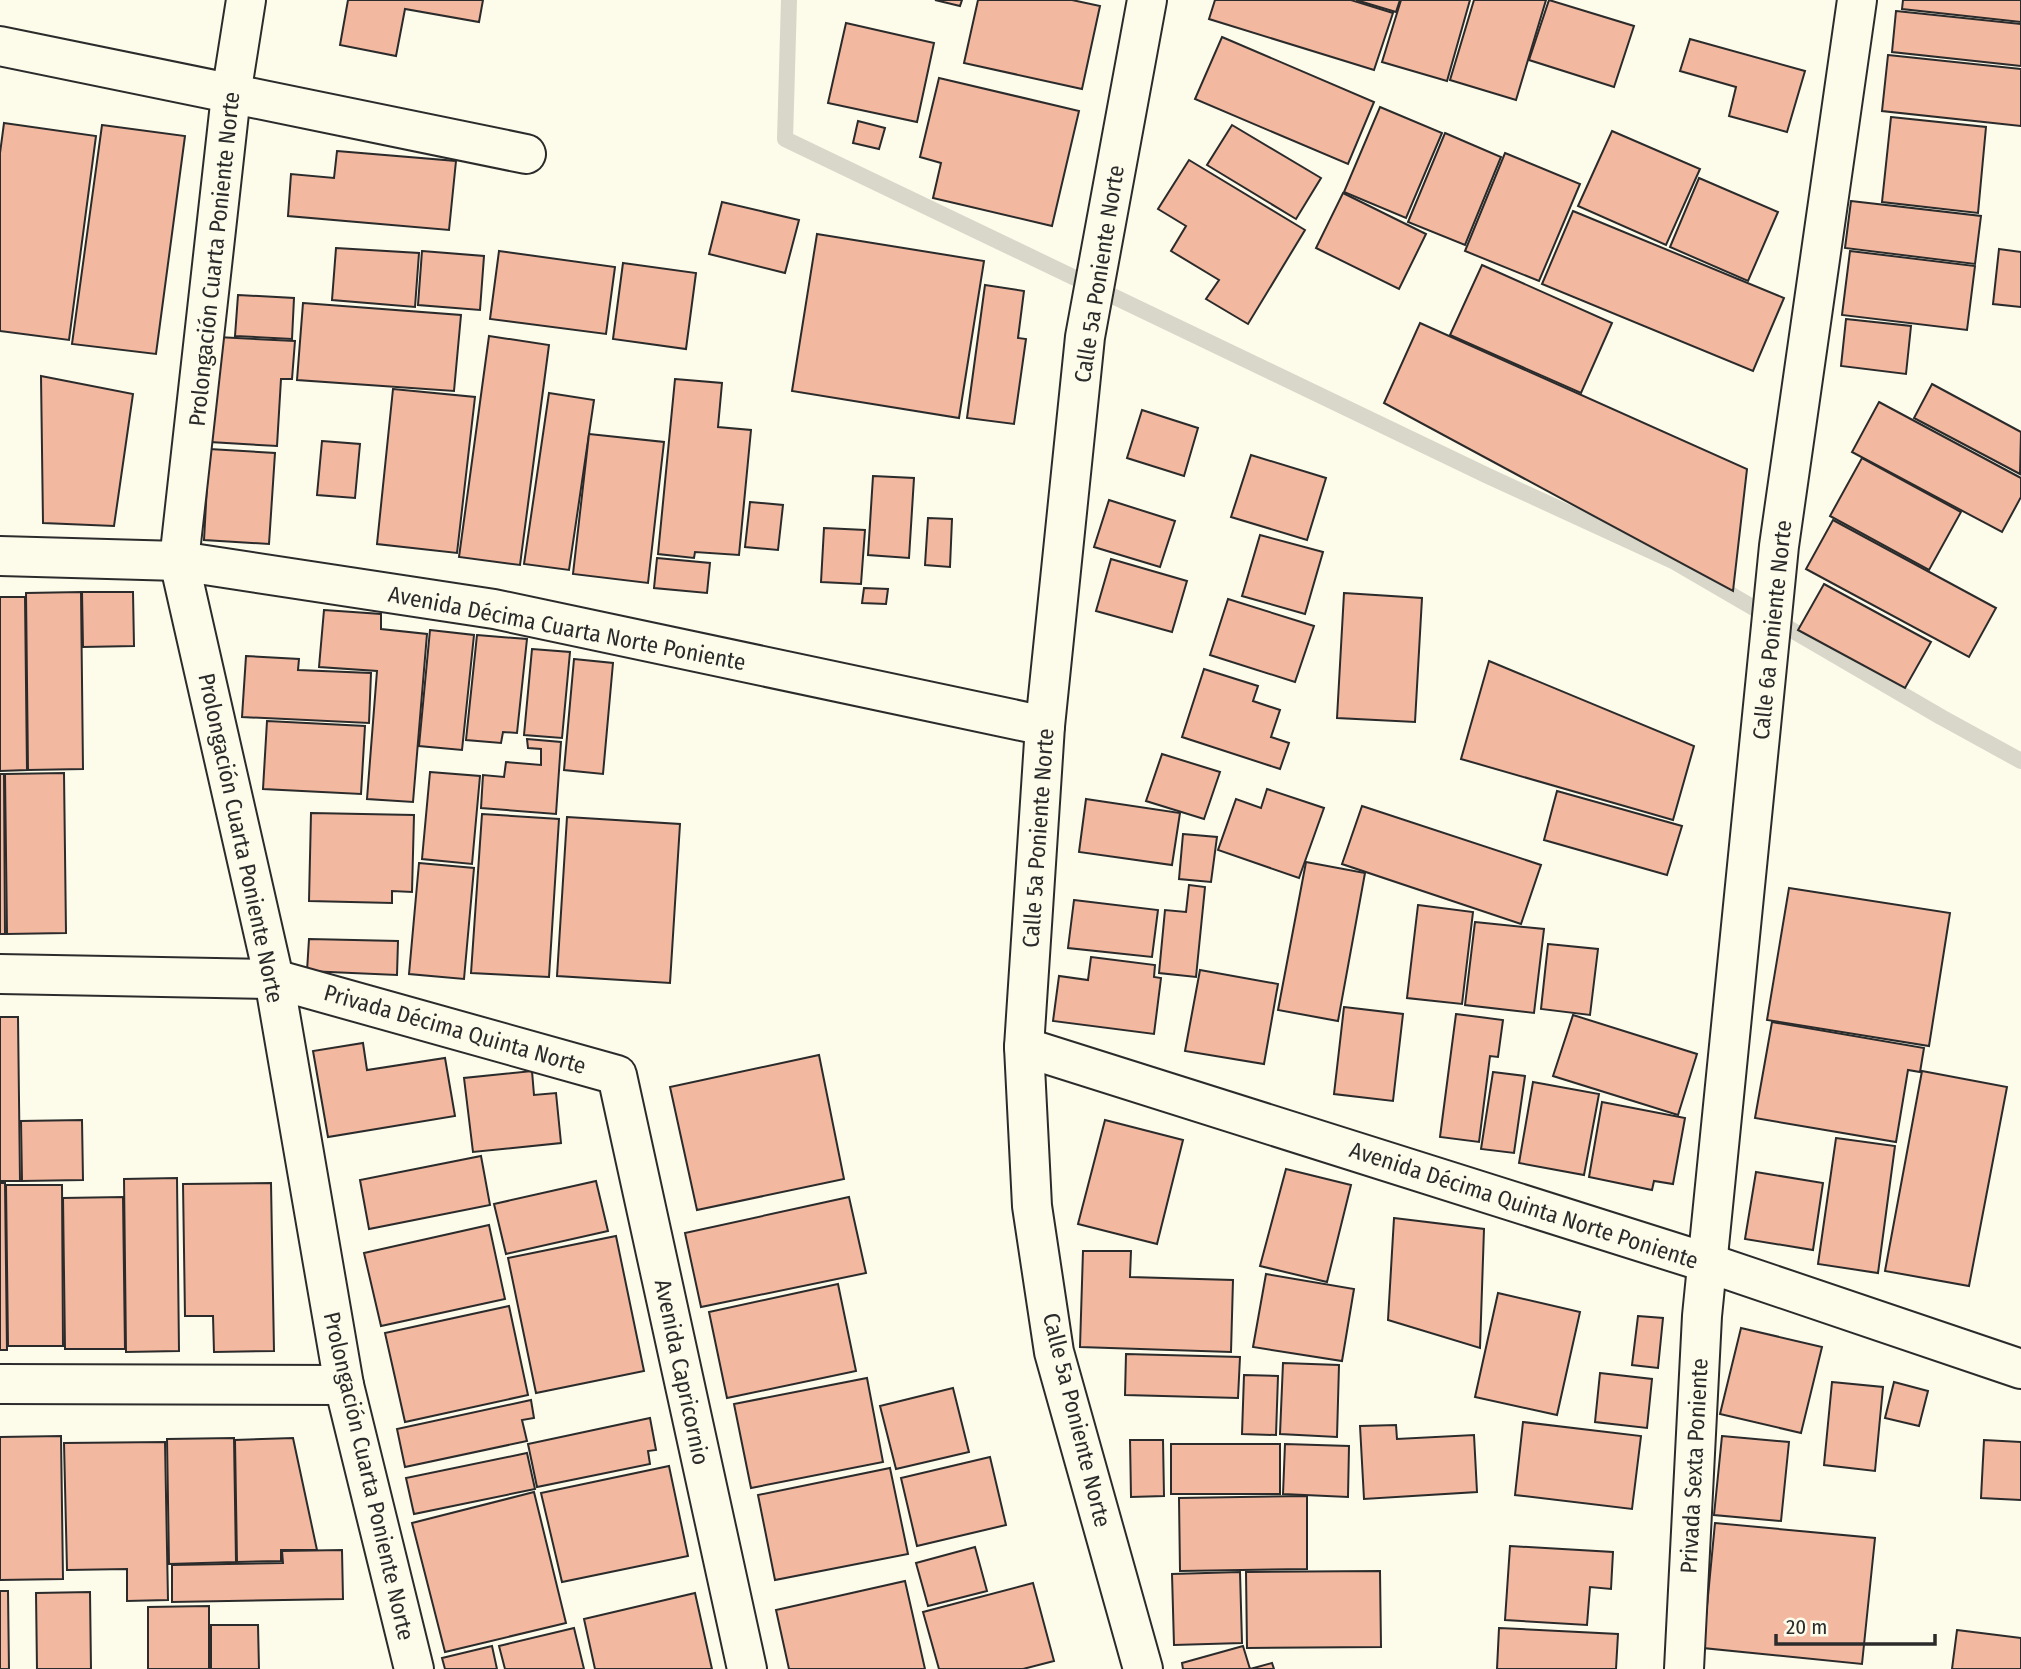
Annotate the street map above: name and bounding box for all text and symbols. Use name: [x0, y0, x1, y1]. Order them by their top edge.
street label: Prolongación Cuarta Poniente Norte: [183, 90, 245, 428]
street label: Calle 5a Poniente Norte: [1068, 163, 1130, 385]
street label: Calle 6a Poniente Norte: [1747, 519, 1797, 741]
street label: Avenida Décima Cuarta Norte Poniente: [386, 580, 748, 676]
street label: Prolongación Cuarta Poniente Norte: [192, 671, 290, 1005]
street label: Calle 5a Poniente Norte: [1016, 727, 1060, 949]
street label: Privada Décima Quinta Norte: [321, 978, 589, 1080]
street label: Avenida Décima Quinta Norte Poniente: [1346, 1135, 1702, 1275]
street label: Avenida Capricornio: [649, 1277, 715, 1467]
street label: Prolongación Cuarta Poniente Norte: [318, 1309, 420, 1643]
street label: Calle 5a Poniente Norte: [1037, 1310, 1117, 1530]
street label: Privada Sexta Poniente: [1674, 1358, 1714, 1574]
scale bar: [1776, 1602, 1935, 1646]
text: 20 m: [1786, 1614, 1827, 1640]

